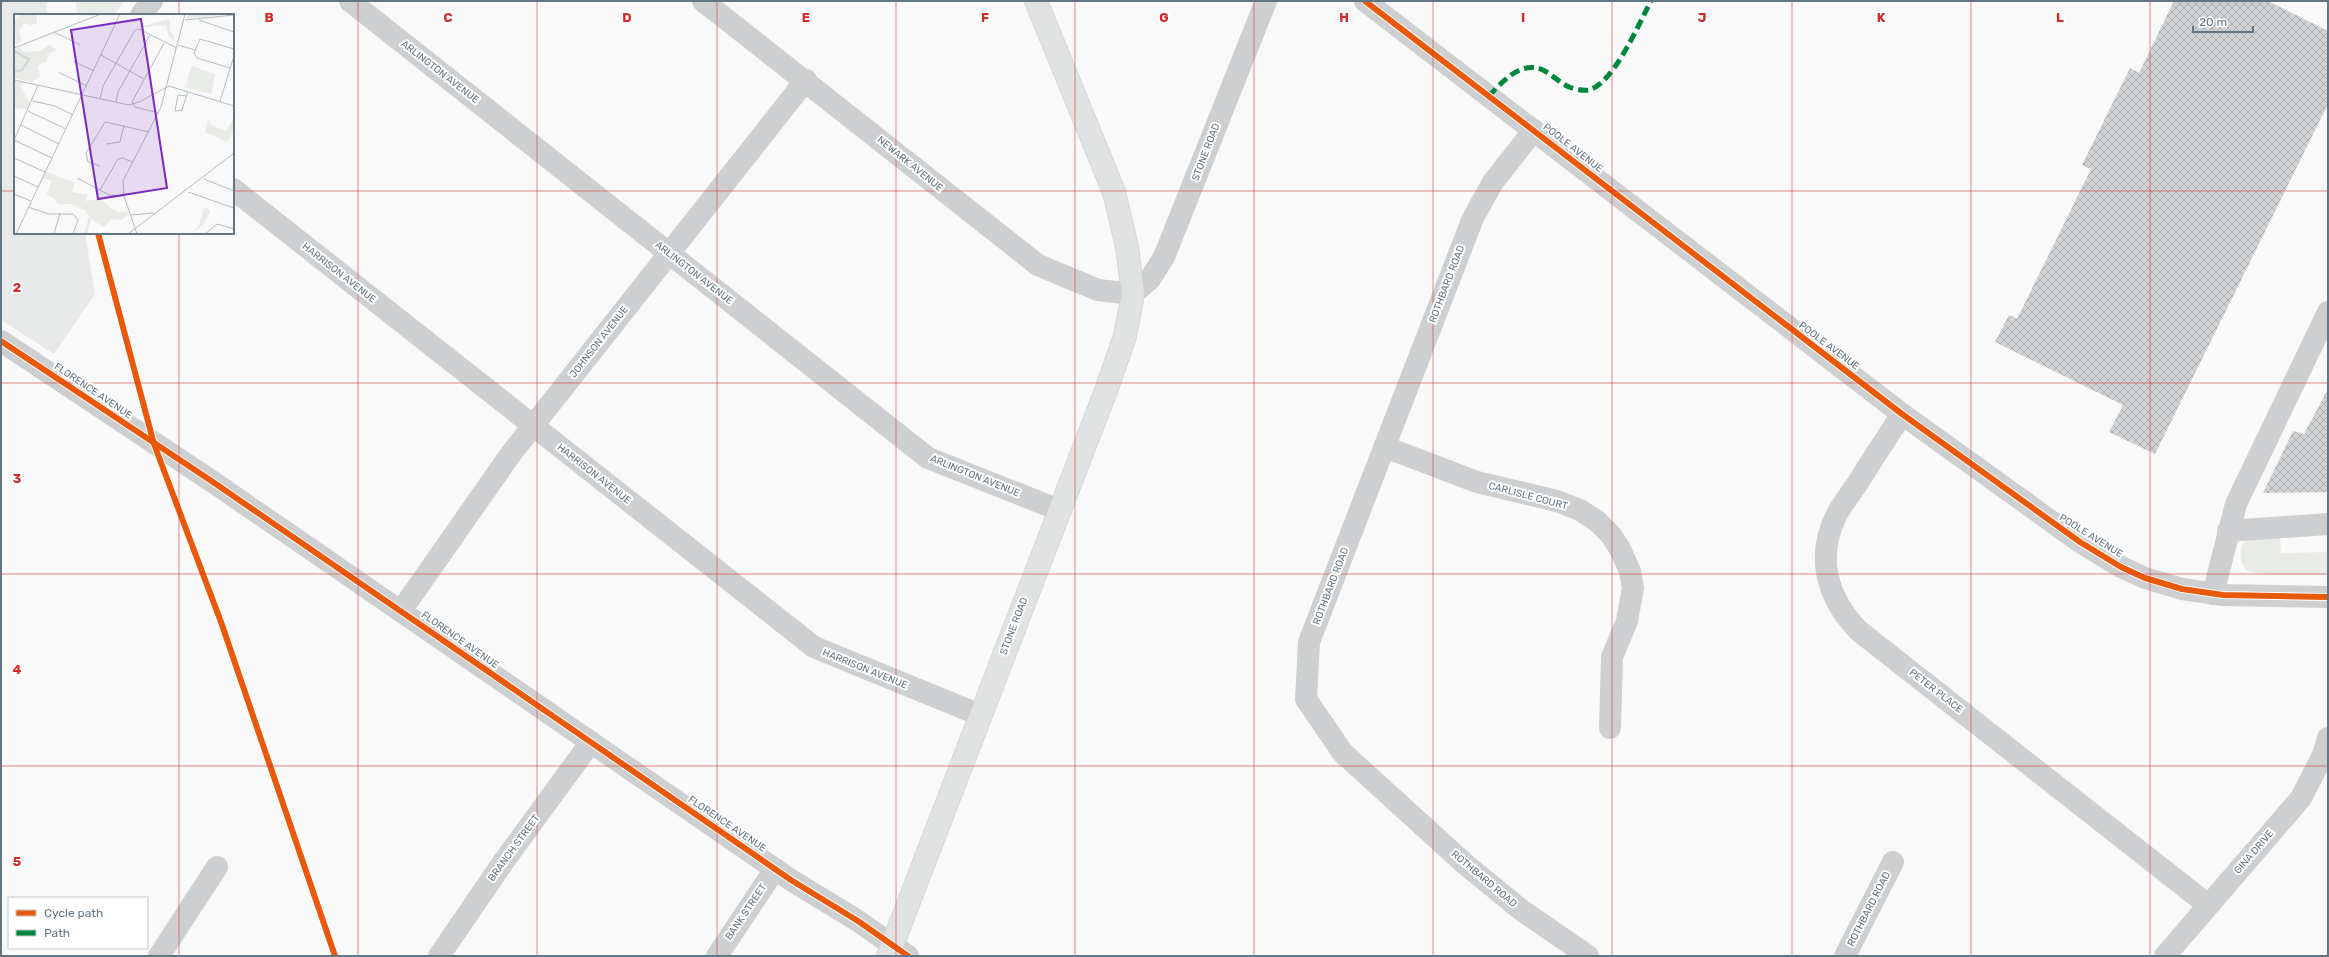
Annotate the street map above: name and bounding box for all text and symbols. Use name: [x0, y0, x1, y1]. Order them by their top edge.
scale bar: [2193, 8, 2253, 34]
text: B: [264, 10, 274, 25]
text: C: [443, 10, 453, 25]
text: D: [622, 10, 632, 25]
text: E: [802, 10, 810, 25]
text: F: [981, 10, 989, 25]
text: G: [1159, 10, 1169, 25]
text: H: [1339, 10, 1349, 25]
text: I: [1521, 10, 1525, 25]
text: J: [1698, 10, 1706, 25]
text: K: [1877, 10, 1886, 25]
text: L: [2056, 10, 2064, 25]
inset map: [14, 14, 234, 234]
text: 20 m: [2199, 15, 2227, 29]
street label: ARLINGTON AVENUE: [399, 38, 481, 106]
street label: STONE ROAD: [1190, 121, 1223, 183]
street label: POOLE AVENUE: [1541, 121, 1605, 175]
street label: NEWARK AVENUE: [875, 134, 945, 194]
street label: ARLINGTON AVENUE: [653, 239, 735, 307]
street label: HARRISON AVENUE: [300, 240, 378, 306]
street label: ROTHBARD ROAD: [1427, 243, 1467, 324]
text: 2: [13, 280, 21, 295]
street label: JOHNSON AVENUE: [567, 304, 631, 380]
street label: POOLE AVENUE: [1796, 319, 1862, 373]
street label: FLORENCE AVENUE: [52, 360, 134, 422]
street label: HARRISON AVENUE: [555, 441, 633, 507]
street label: ARLINGTON AVENUE: [928, 453, 1022, 499]
text: 3: [13, 471, 22, 486]
street label: CARLISLE COURT: [1487, 480, 1569, 512]
street label: POOLE AVENUE: [2057, 512, 2125, 560]
street label: ROTHBARD ROAD: [1311, 545, 1351, 626]
street label: STONE ROAD: [998, 595, 1031, 657]
street label: FLORENCE AVENUE: [419, 609, 501, 671]
street label: HARRISON AVENUE: [821, 646, 909, 692]
text: 4: [13, 662, 22, 677]
street label: PETER PLACE: [1907, 666, 1965, 716]
street label: FLORENCE AVENUE: [686, 793, 768, 855]
street label: BRANCH STREET: [486, 812, 542, 884]
street label: GINA DRIVE: [2232, 828, 2276, 876]
street label: ROTHBARD ROAD: [1449, 848, 1519, 910]
text: 5: [13, 854, 21, 869]
street label: ROTHBARD ROAD: [1845, 870, 1893, 948]
street label: BANK STREET: [723, 882, 769, 942]
legend: [8, 897, 148, 949]
text: Cycle path: [44, 906, 103, 920]
text: Path: [44, 926, 70, 940]

